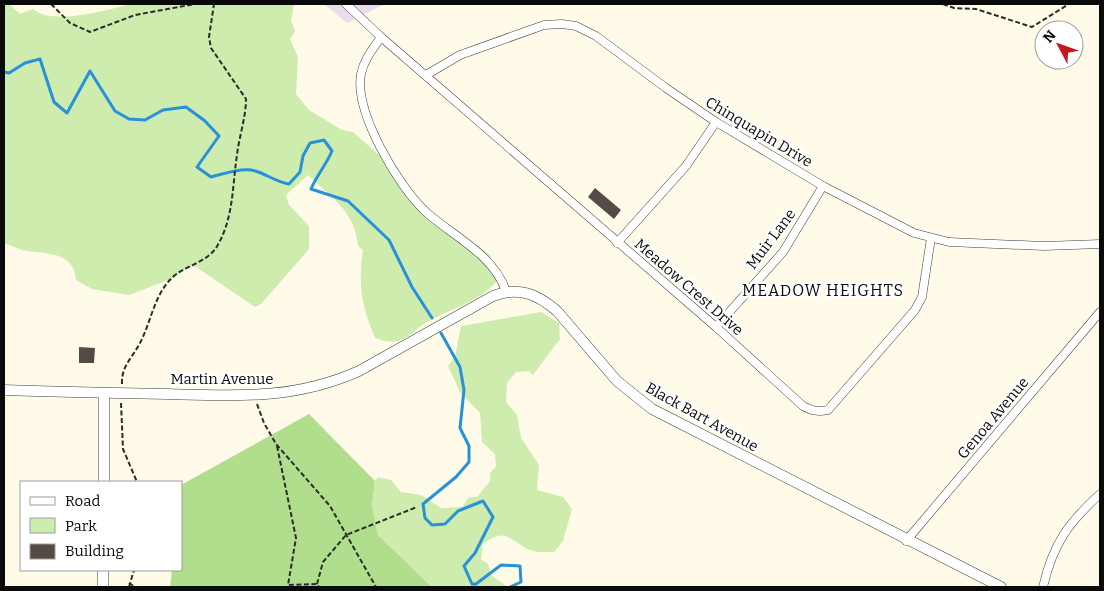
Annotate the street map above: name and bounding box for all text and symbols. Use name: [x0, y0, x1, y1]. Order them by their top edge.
north arrow: [1034, 20, 1084, 70]
text: N: [1040, 27, 1060, 46]
street label: Chinquapin Drive: [702, 93, 816, 171]
street label: Muir Lane: [743, 205, 799, 273]
street label: Meadow Crest Drive: [631, 235, 747, 339]
district label: MEADOW HEIGHTS: [742, 281, 904, 300]
street label: Martin Avenue: [170, 370, 274, 388]
street label: Genoa Avenue: [954, 373, 1032, 463]
street label: Black Bart Avenue: [643, 379, 761, 455]
legend: [20, 481, 182, 571]
text: Road: [65, 492, 100, 510]
text: Park: [65, 517, 97, 535]
text: Building: [65, 542, 124, 560]

